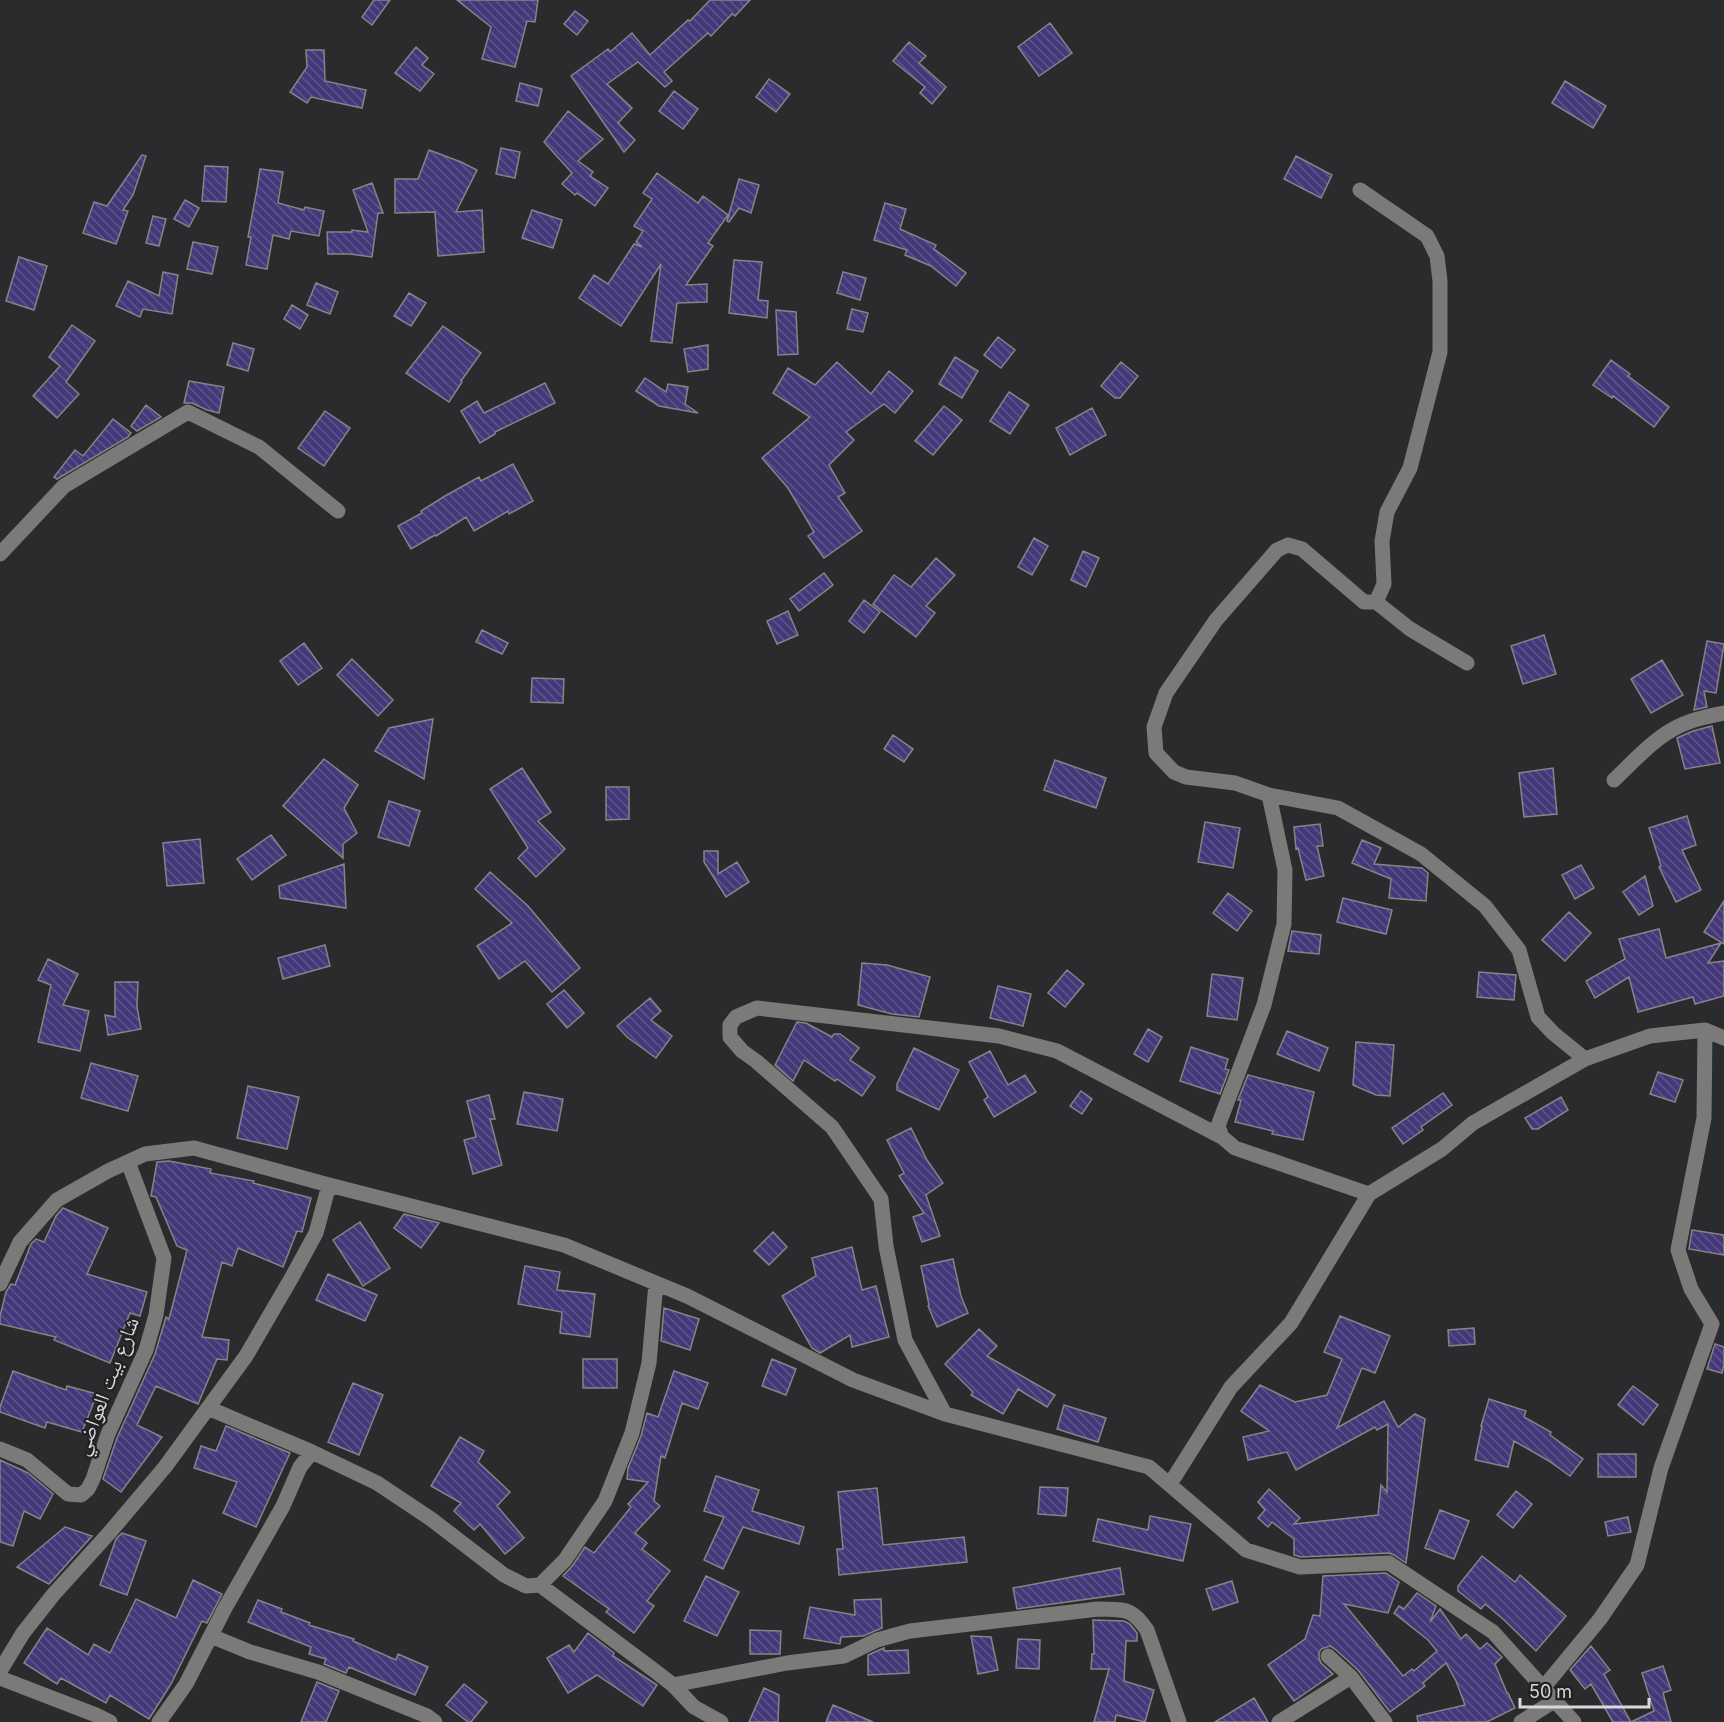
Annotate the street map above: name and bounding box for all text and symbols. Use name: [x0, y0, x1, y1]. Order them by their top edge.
street label: شارع بيت العواضي: [68, 1313, 148, 1460]
scale bar: [1520, 1671, 1649, 1709]
text: 50 m: [1529, 1681, 1572, 1702]

